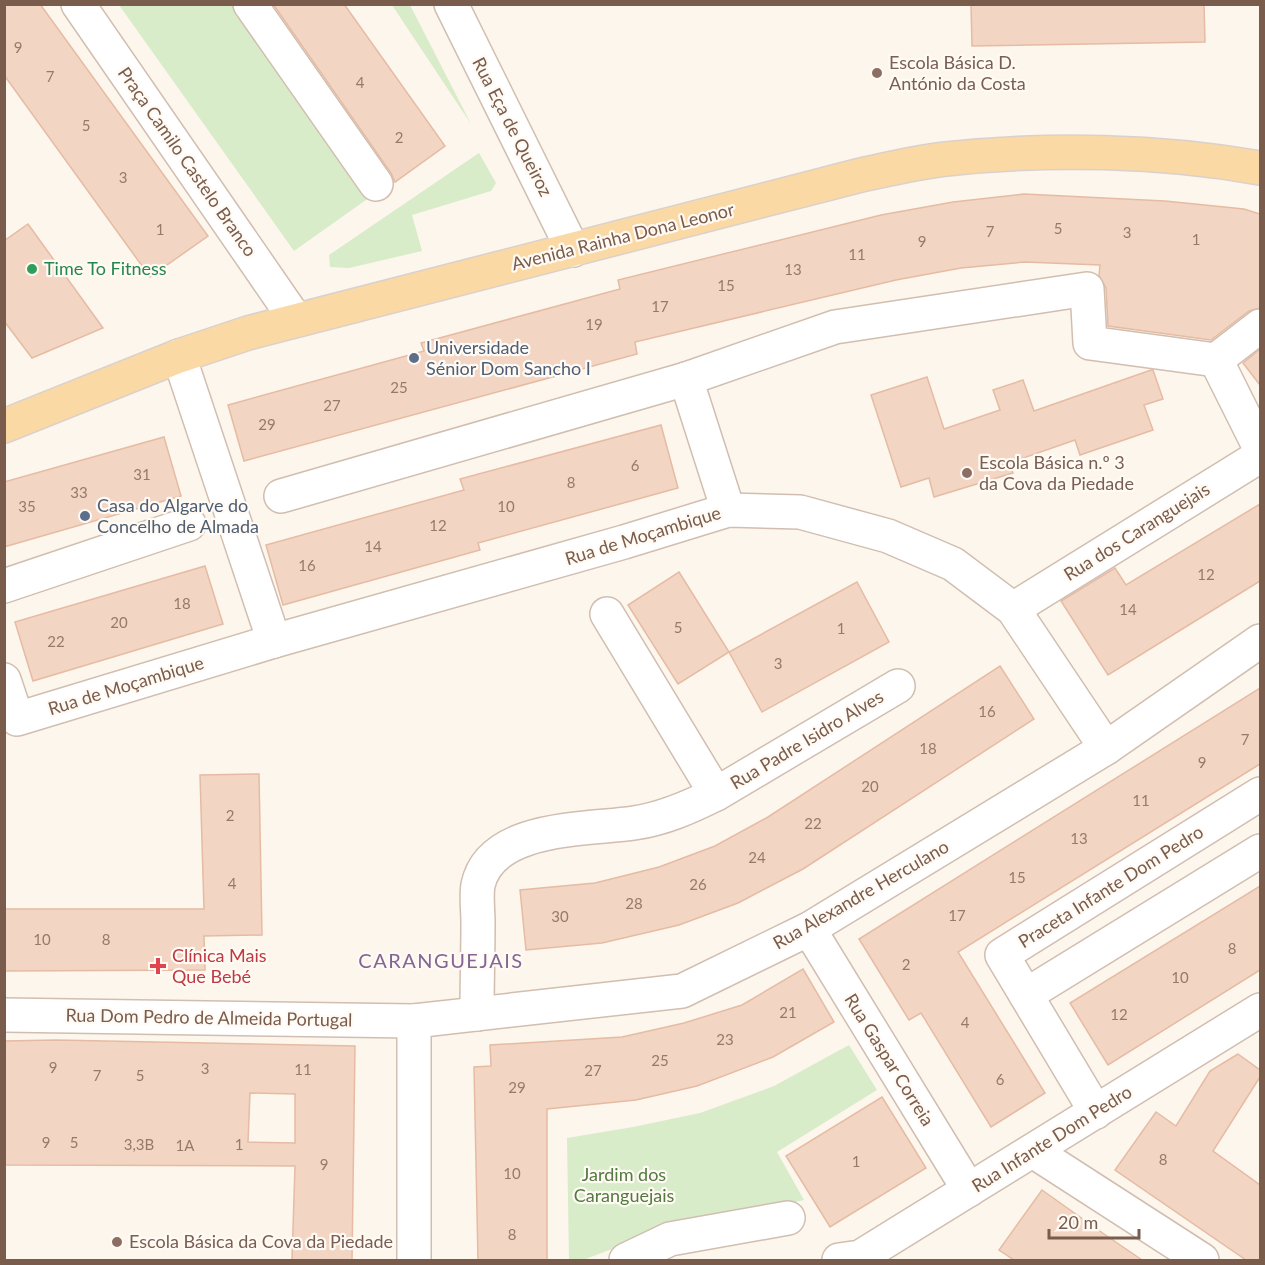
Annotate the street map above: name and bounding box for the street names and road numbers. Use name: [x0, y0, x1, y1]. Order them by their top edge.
street label: Rua Eça de Queiroz: [468, 53, 557, 200]
street label: Praça Camilo Castelo Branco: [114, 62, 262, 261]
street label: Avenida Rainha Dona Leonor: [509, 198, 737, 274]
street label: Rua dos Caranguejais: [1059, 477, 1214, 585]
street label: Rua de Moçambique: [562, 501, 723, 569]
street label: Rua de Moçambique: [45, 651, 206, 719]
street label: Rua Padre Isidro Alves: [726, 685, 887, 793]
street label: Praceta Infante Dom Pedro: [1014, 820, 1207, 952]
street label: Rua Alexandre Herculano: [769, 835, 952, 953]
street label: Rua Gaspar Correia: [840, 989, 939, 1130]
street label: Rua Dom Pedro de Almeida Portugal: [65, 1003, 353, 1031]
street label: Rua Infante Dom Pedro: [967, 1080, 1136, 1196]

